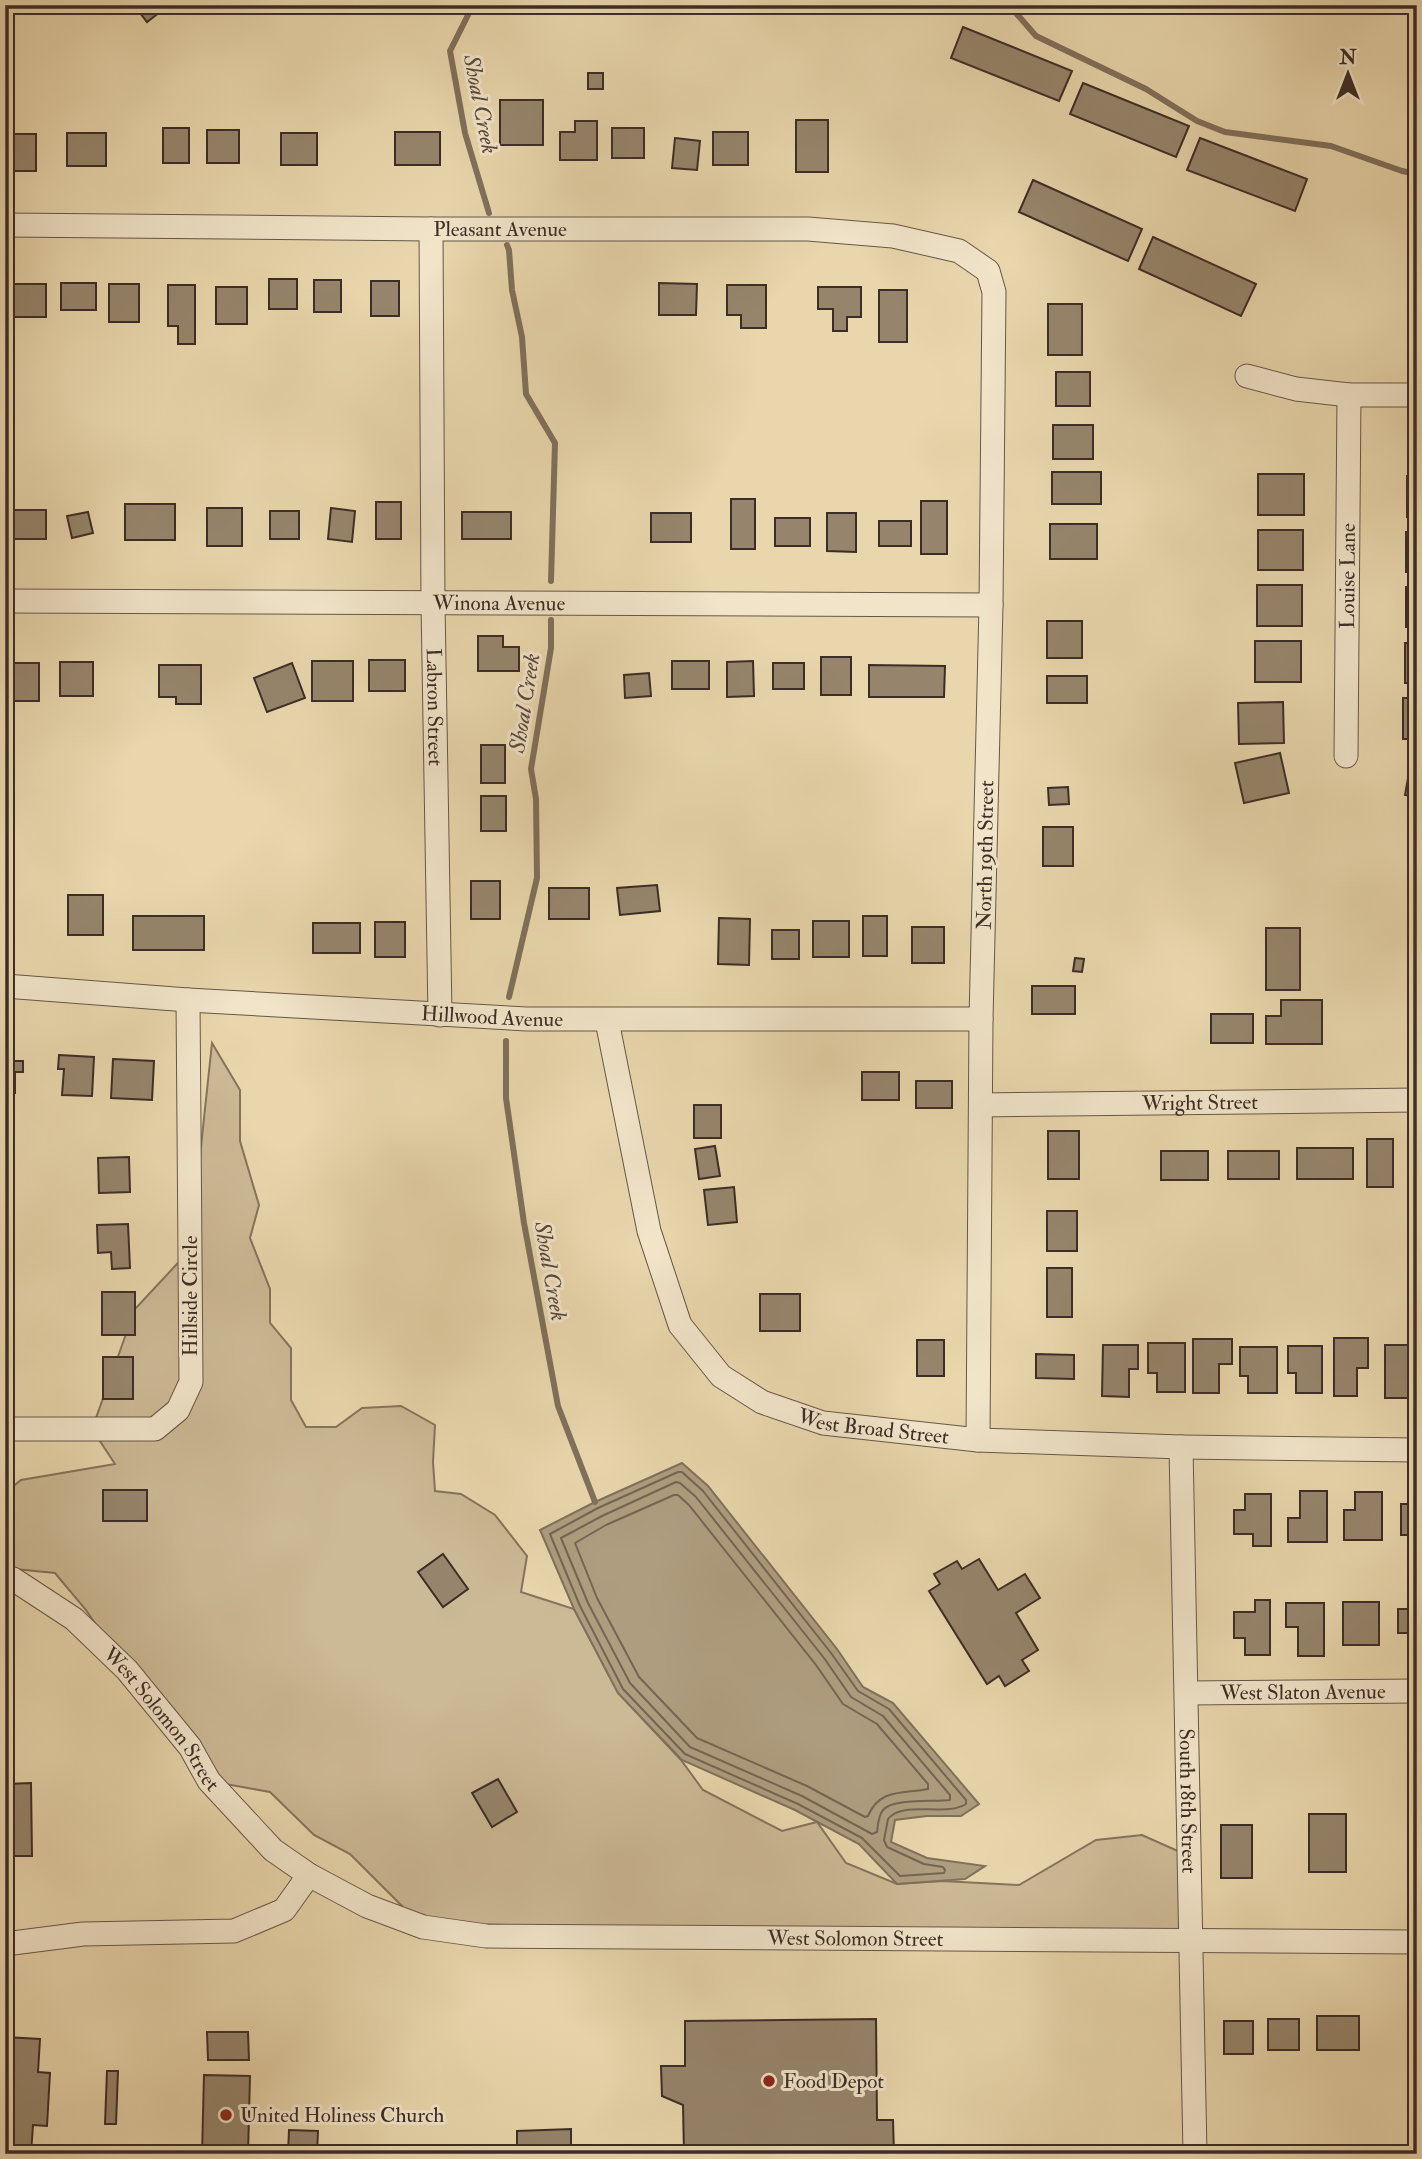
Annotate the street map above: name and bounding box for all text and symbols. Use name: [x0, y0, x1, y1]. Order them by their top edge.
north arrow: [1314, 38, 1384, 108]
text: N: [1338, 46, 1357, 70]
water label: Shoal Creek: [457, 51, 504, 156]
street label: Pleasant Avenue: [433, 216, 567, 243]
street label: Louise Lane: [1334, 523, 1362, 629]
street label: Winona Avenue: [432, 590, 566, 617]
street label: Labron Street: [420, 648, 449, 766]
water label: Shoal Creek: [502, 651, 547, 756]
street label: North 19th Street: [971, 780, 1000, 930]
street label: Hillwood Avenue: [420, 1000, 563, 1033]
street label: Wright Street: [1141, 1089, 1258, 1117]
water label: Shoal Creek: [527, 1218, 574, 1323]
street label: Hillside Circle: [177, 1235, 204, 1356]
street label: West Broad Street: [793, 1402, 950, 1451]
street label: West Solomon Street: [96, 1640, 225, 1798]
street label: West Slaton Avenue: [1219, 1678, 1386, 1707]
street label: South 18th Street: [1173, 1728, 1202, 1874]
street label: West Solomon Street: [766, 1925, 944, 1953]
place label: Food Depot: [783, 2068, 884, 2095]
marker: Food Depot: [761, 2073, 777, 2089]
place label: United Holiness Church: [240, 2102, 444, 2129]
marker: United Holiness Church: [218, 2107, 234, 2123]

